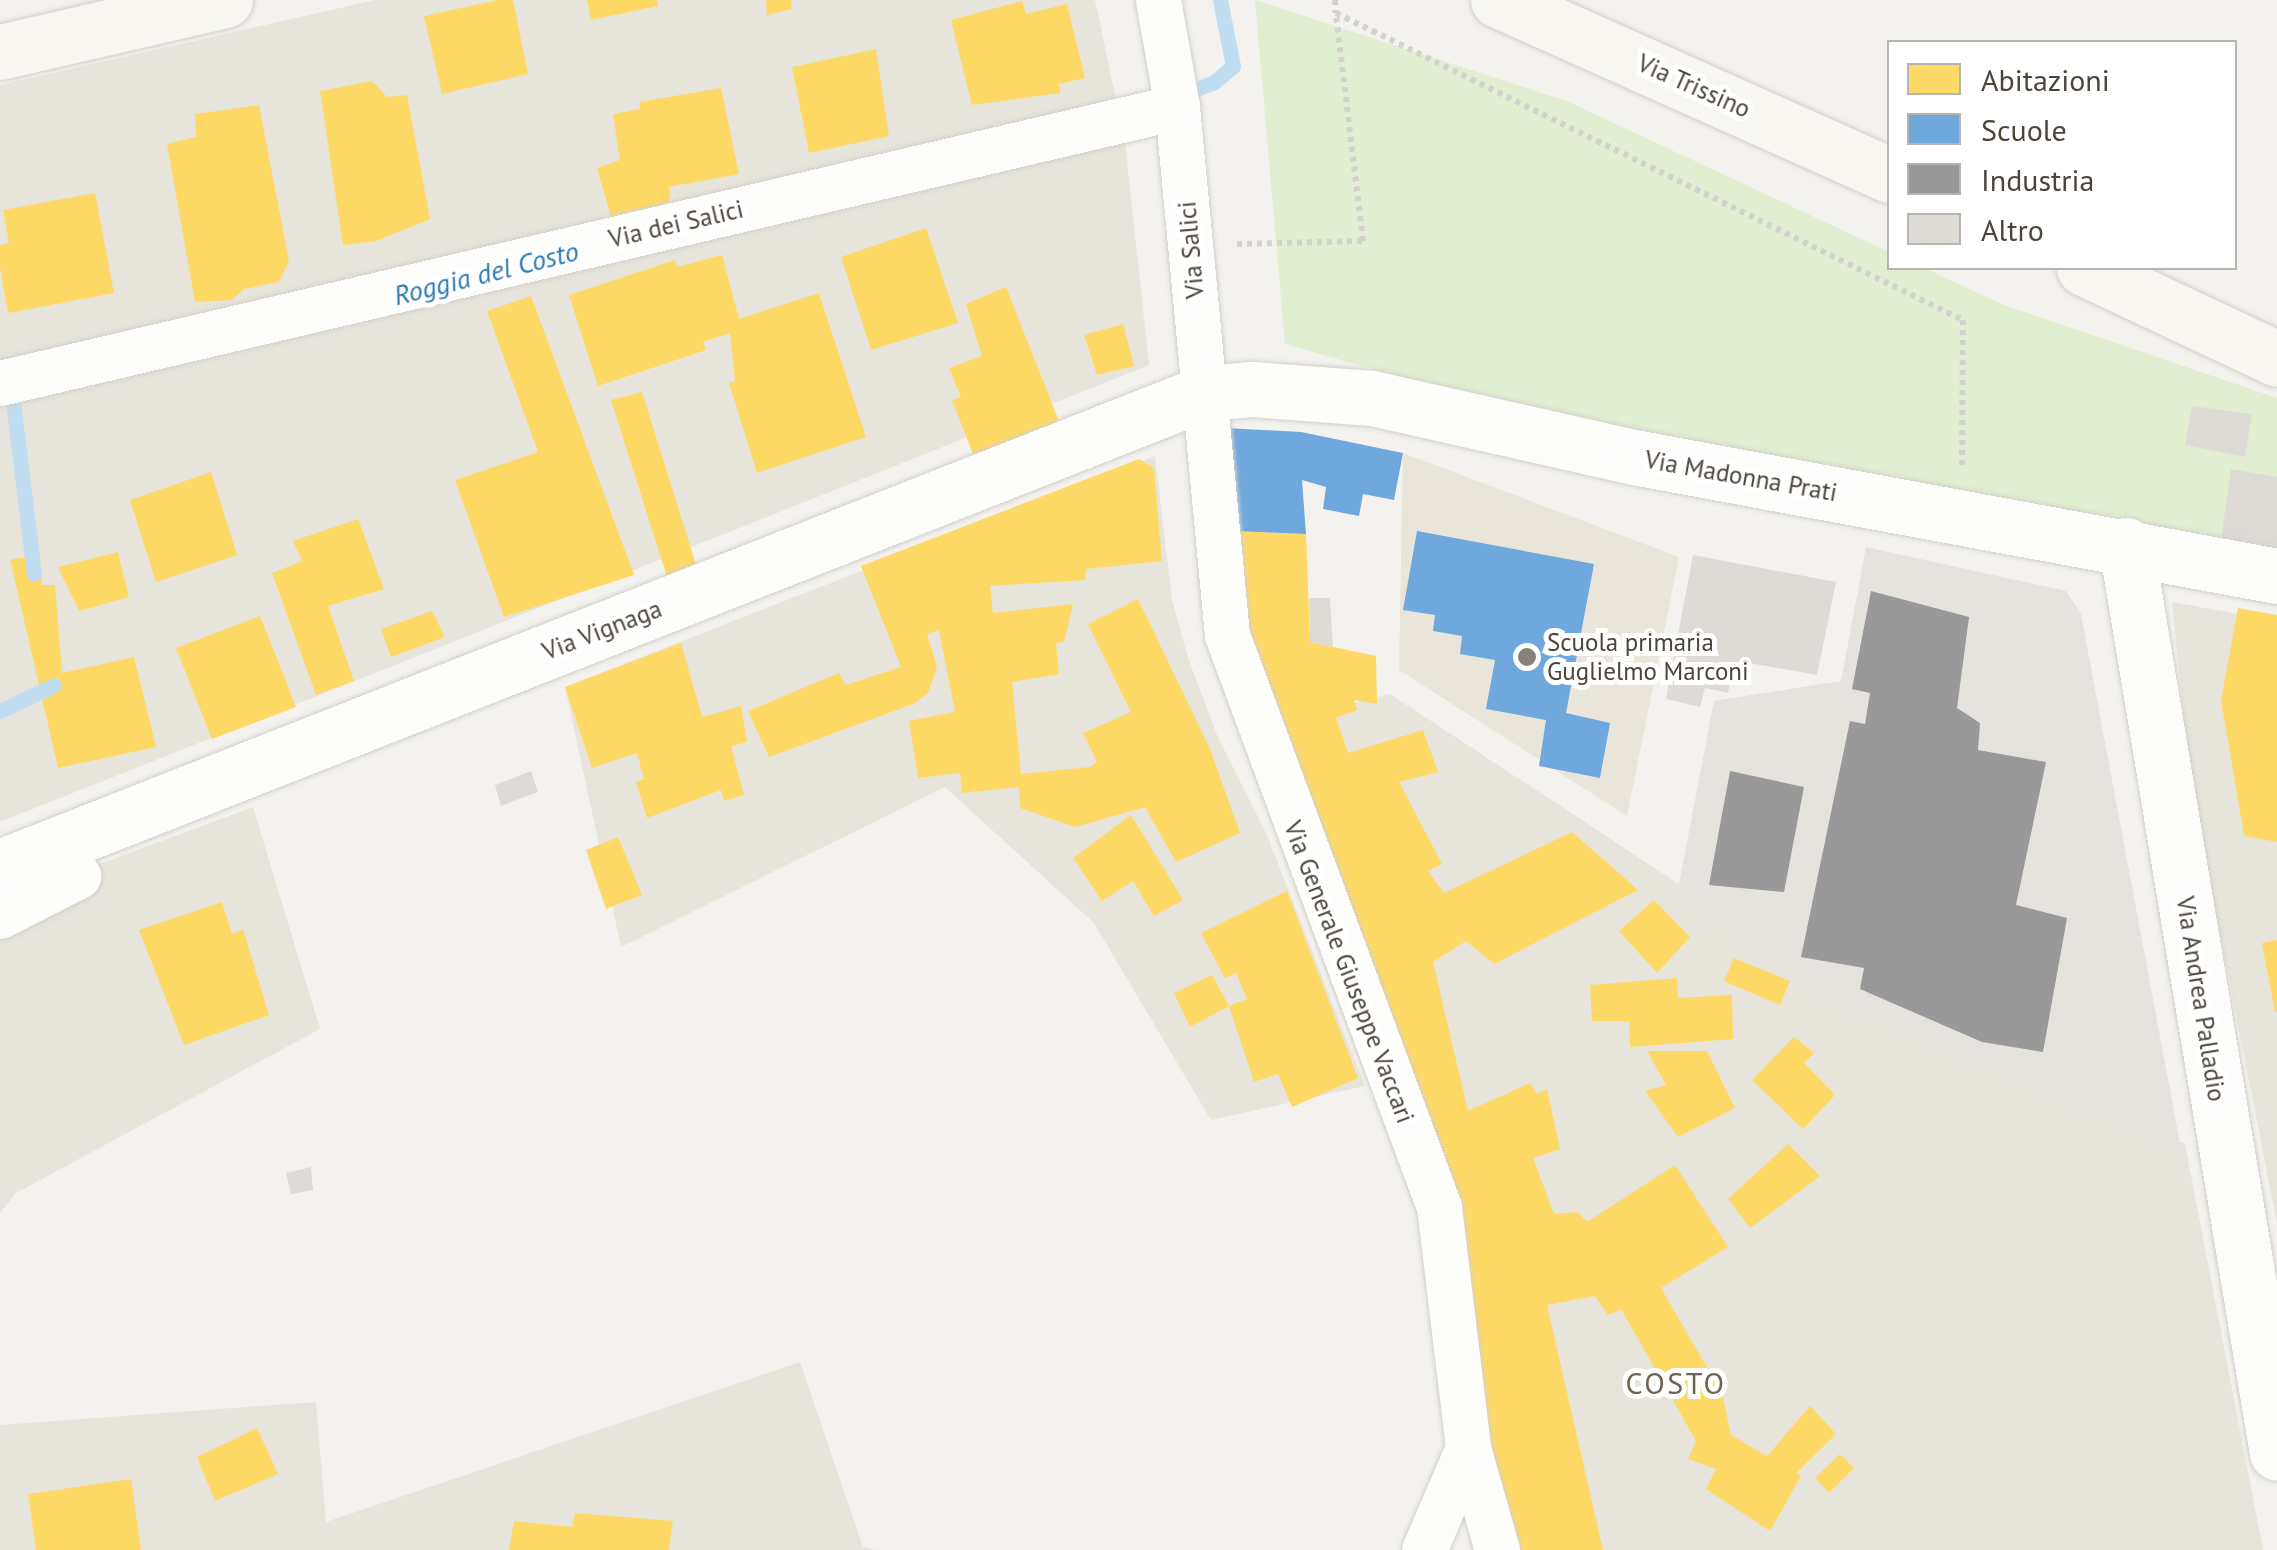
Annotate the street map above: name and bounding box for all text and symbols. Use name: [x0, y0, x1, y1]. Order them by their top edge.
legend: [1887, 40, 2237, 270]
street label: Via Trissino: [1633, 48, 1755, 124]
text: Abitazioni: [1981, 60, 2110, 99]
text: Scuole: [1981, 110, 2067, 149]
text: Industria: [1981, 160, 2094, 199]
street label: Via dei Salici: [606, 194, 746, 254]
street label: Via Salici: [1172, 200, 1210, 300]
text: Altro: [1981, 210, 2044, 249]
water label: Roggia del Costo: [390, 234, 582, 312]
street label: Via Madonna Prati: [1643, 444, 1839, 508]
street label: Via Vignaga: [538, 593, 666, 667]
place label: Scuola primaria Guglielmo Marconi: [1547, 628, 1749, 687]
marker: Scuola primaria Guglielmo Marconi: [1516, 646, 1538, 668]
street label: Via Generale Giuseppe Vaccari: [1277, 816, 1421, 1128]
street label: Via Andrea Palladio: [2170, 894, 2232, 1104]
district label: COSTO: [1625, 1365, 1727, 1401]

